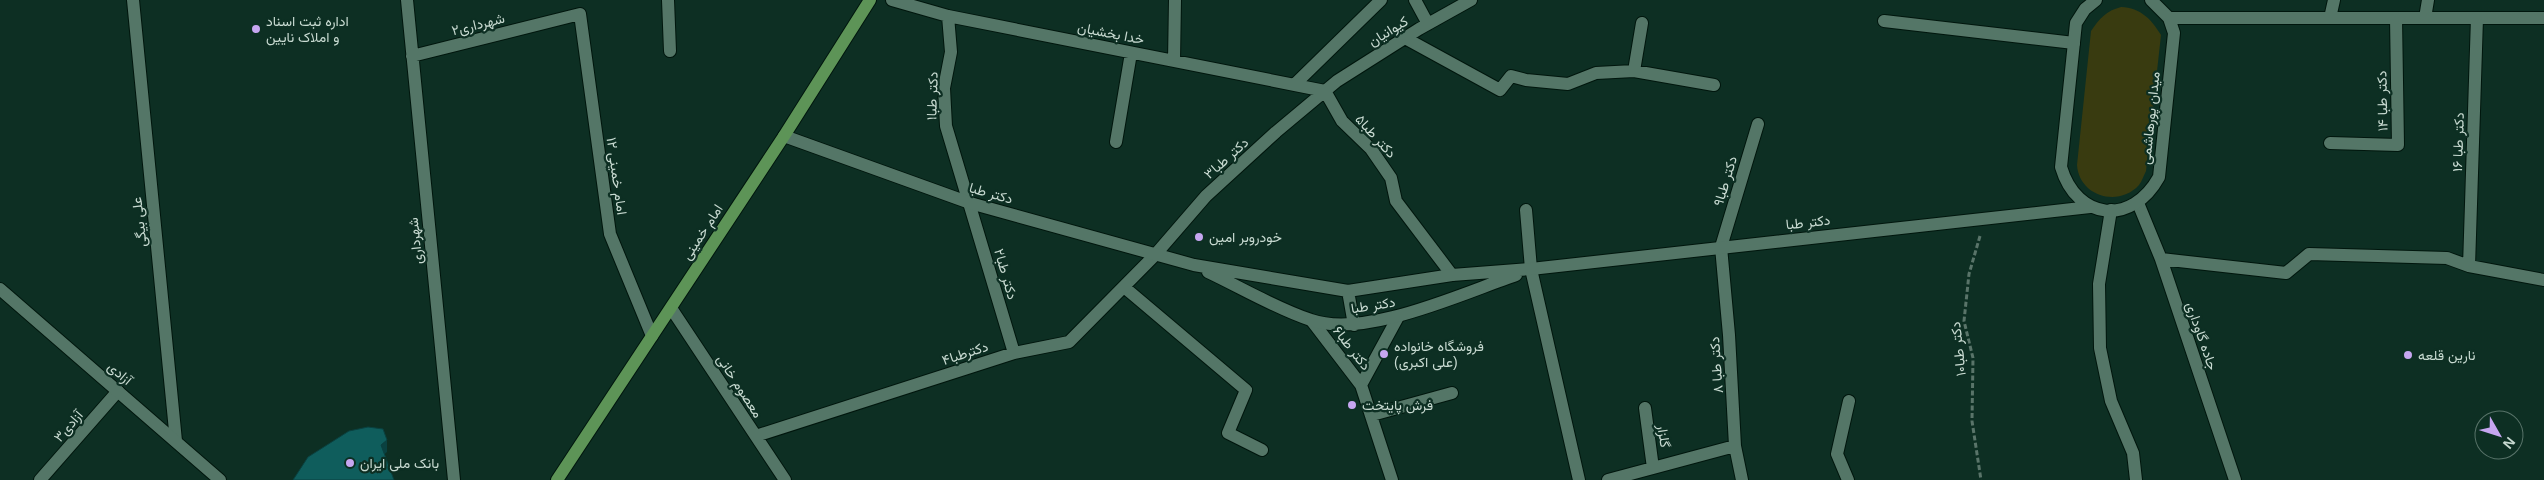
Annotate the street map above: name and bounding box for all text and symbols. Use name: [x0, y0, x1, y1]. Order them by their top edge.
street label: شهرداری۲: [450, 10, 507, 39]
place label: اداره ثبت اسناد و املاک نایین: [266, 13, 349, 46]
street label: کیوانیان: [1365, 13, 1411, 50]
street label: خدا بخشیان: [1076, 19, 1146, 48]
marker: اداره ثبت اسناد و املاک نایین: [250, 23, 262, 35]
street label: دکتر طبا ۱۴: [2373, 70, 2392, 131]
street label: دکتر طبا۱: [923, 71, 942, 121]
street label: میدان پورهاشمی: [2137, 71, 2165, 165]
street label: دکتر طبا۵: [1352, 111, 1400, 162]
street label: دکتر طبا ۱۶: [2449, 112, 2468, 172]
street label: دکتر طبا۳: [1201, 134, 1252, 183]
street label: امام خمینی ۱۲: [603, 136, 630, 216]
street label: دکتر طبا۹: [1710, 154, 1741, 208]
street label: دکتر طبا: [967, 179, 1015, 208]
street label: علی بیگی: [128, 196, 151, 248]
street label: امام خمینی: [678, 201, 727, 263]
street label: دکتر طبا: [1785, 212, 1831, 233]
street label: شهرداری: [405, 217, 426, 265]
place label: خودروبر امین: [1209, 229, 1282, 246]
marker: خودروبر امین: [1193, 231, 1205, 243]
street label: دکتر طبا۲: [990, 247, 1021, 302]
street label: دکتر طبا: [1350, 294, 1397, 317]
street label: جاده گاوداری: [2182, 300, 2221, 372]
street label: دکتر طبا۱۰: [1947, 321, 1970, 377]
street label: دکتر طبا۶: [1329, 323, 1374, 374]
street label: دکتر طبا ۸: [1706, 336, 1727, 394]
street label: دکترطبا۴: [940, 338, 991, 369]
place label: فروشگاه خانواده (علی اکبری): [1394, 338, 1484, 371]
place label: نارین قلعه: [2418, 347, 2475, 364]
marker: فروشگاه خانواده (علی اکبری): [1378, 348, 1390, 360]
marker: نارین قلعه: [2402, 349, 2414, 361]
street label: معصوم خانی: [713, 351, 766, 421]
street label: آزادی: [104, 358, 137, 390]
place label: فرش پایتخت: [1362, 397, 1433, 415]
marker: فرش پایتخت: [1346, 399, 1358, 411]
street label: آزادی۳: [50, 406, 88, 446]
north arrow: [2474, 410, 2524, 460]
street label: گلزار: [1653, 422, 1674, 449]
text: N: [2500, 434, 2519, 452]
place label: بانک ملی ایران: [360, 455, 439, 472]
marker: بانک ملی ایران: [344, 457, 356, 469]

